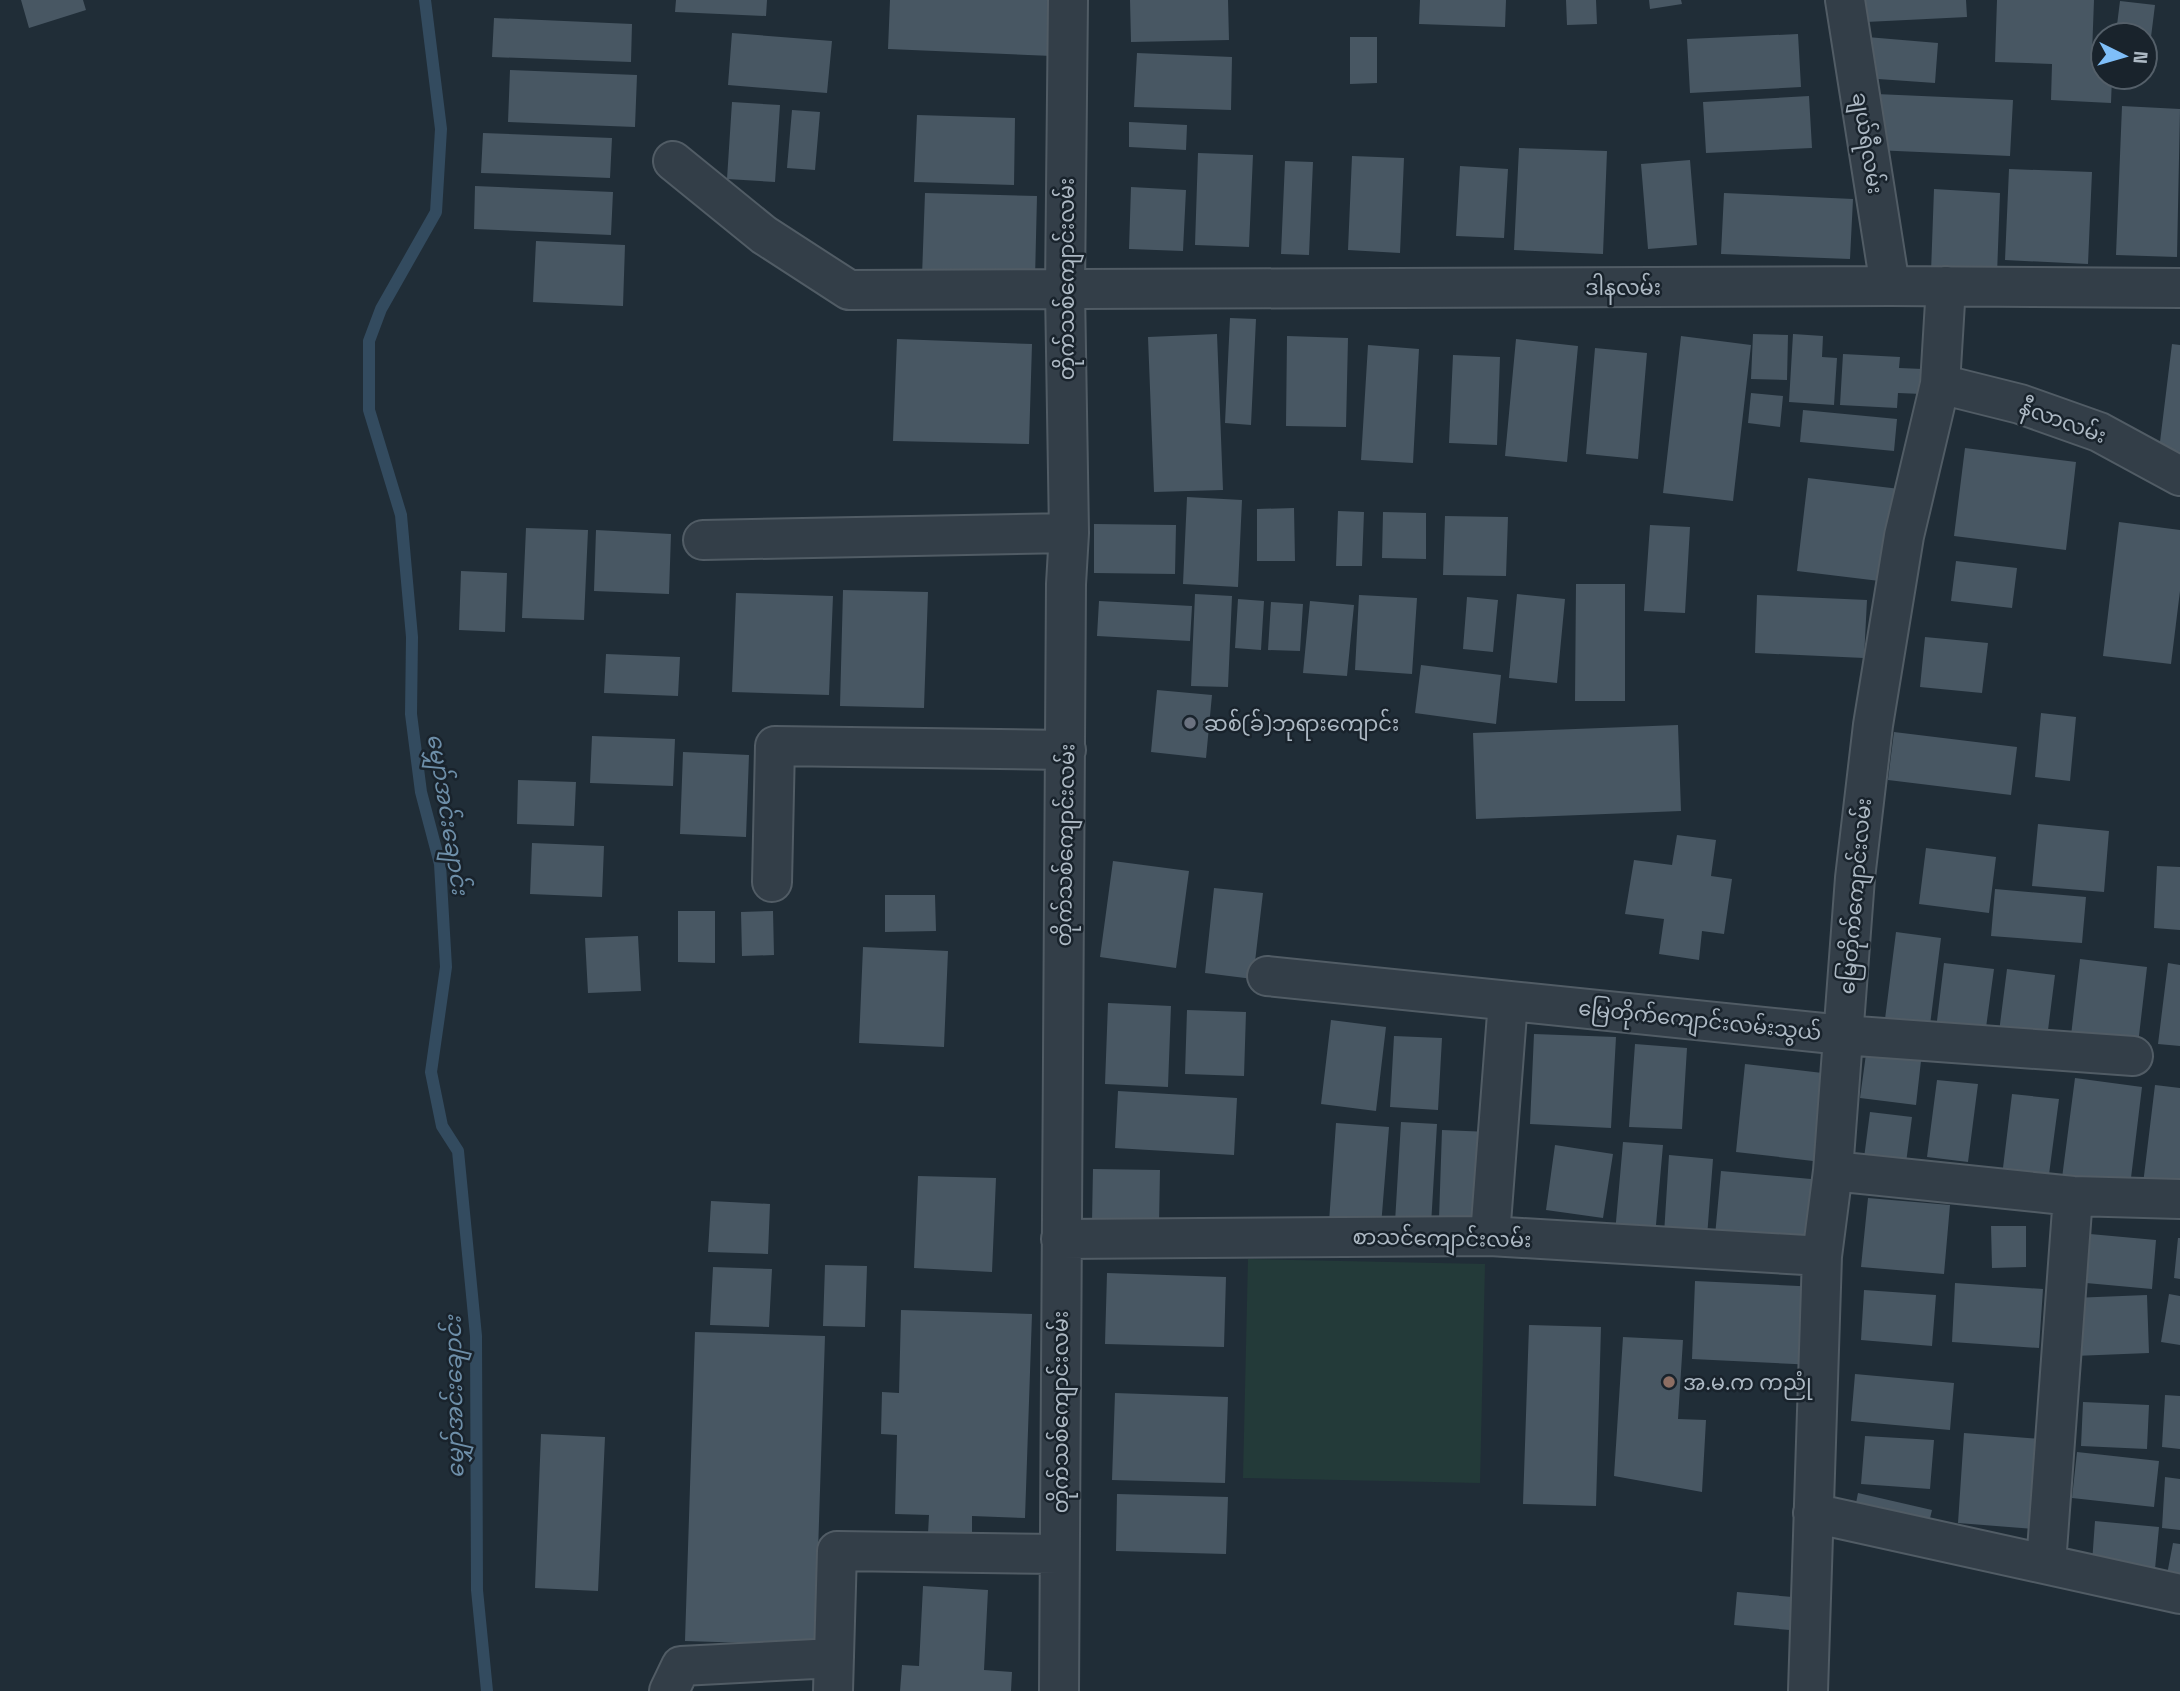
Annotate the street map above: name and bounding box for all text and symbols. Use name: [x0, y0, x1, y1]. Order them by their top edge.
north arrow: [2089, 21, 2159, 91]
text: N: [2127, 50, 2153, 65]
street label: ချယ်ရီလမ်း: [1842, 90, 1891, 197]
street label: တိုက်သစ်ကျောင်းလမ်း: [1051, 178, 1085, 380]
street label: ဒါနလမ်း: [1585, 272, 1661, 305]
street label: နီလာလမ်း: [2015, 391, 2111, 453]
place label: ဆစ်(ခ်)ဘုရားကျောင်း: [1204, 708, 1399, 742]
marker: ဆစ်(ခ်)ဘုရားကျောင်း: [1182, 715, 1198, 731]
water label: မျှော်အင်းချောင်း: [417, 731, 477, 899]
street label: တိုက်သစ်ကျောင်းလမ်း: [1048, 743, 1085, 947]
street label: မြေတိုက်ကျောင်းလမ်း: [1831, 797, 1882, 996]
street label: မြေတိုက်ကျောင်းလမ်းသွယ်: [1577, 992, 1823, 1051]
street label: စာသင်ကျောင်းလမ်း: [1352, 1221, 1532, 1258]
street label: တိုက်သစ်ကျောင်းလမ်း: [1045, 1311, 1079, 1513]
water label: မျှော်အင်းချောင်း: [437, 1313, 474, 1479]
place label: အ.မ.က ကညုံ: [1683, 1369, 1813, 1400]
marker: အ.မ.က ကညုံ: [1661, 1374, 1677, 1390]

